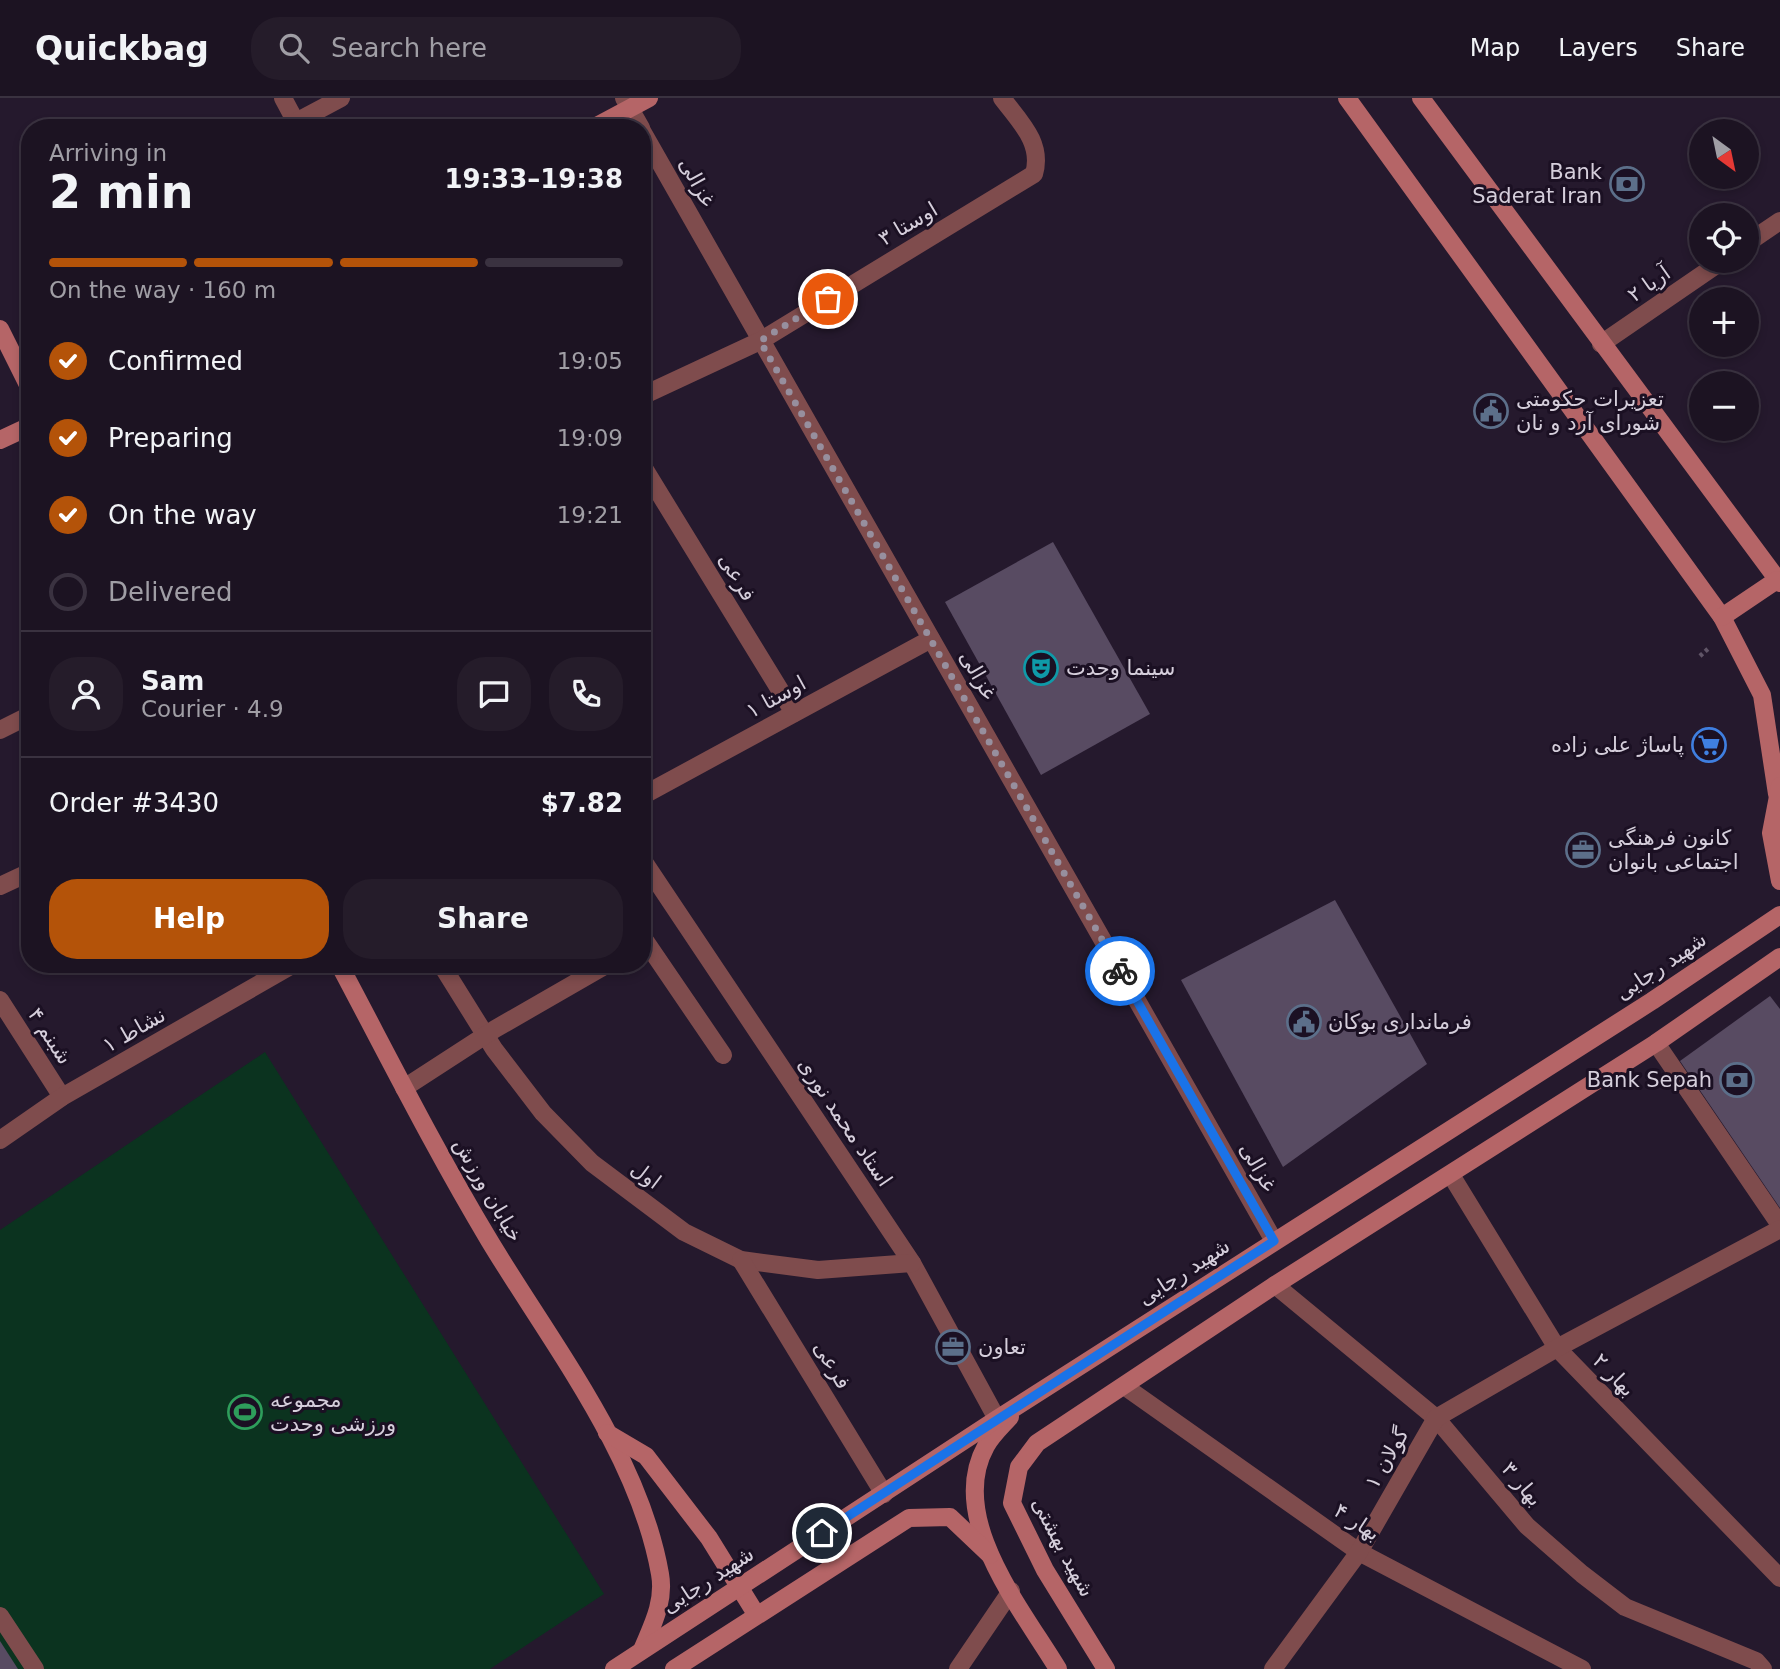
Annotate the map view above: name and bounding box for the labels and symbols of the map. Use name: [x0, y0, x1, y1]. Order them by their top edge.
north arrow: [1689, 119, 1759, 189]
street label: غزالی: [674, 153, 720, 211]
place label: Bank Saderat Iran: [1472, 160, 1603, 208]
bank icon: Bank Saderat Iran: [1608, 165, 1646, 203]
street label: اوستا ۳: [874, 197, 942, 251]
street label: آریا ۲: [1623, 259, 1676, 307]
pin: [798, 269, 858, 329]
place label: تعزیرات حکومتی شورای آرد و نان: [1516, 387, 1664, 435]
public building icon: تعزیرات حکومتی شورای آرد و نان: [1472, 392, 1510, 430]
street label: فرعی: [713, 549, 761, 605]
street label: غزالی: [955, 646, 1001, 704]
theatre icon: سینما وحدت: [1022, 649, 1060, 687]
place label: سینما وحدت: [1066, 656, 1175, 680]
street label: اوستا ۱: [742, 671, 810, 723]
supermarket icon: پاساژ علی زاده: [1690, 726, 1728, 764]
place label: پاساژ علی زاده: [1551, 733, 1684, 757]
place label: کانون فرهنگی اجتماعی بانوان: [1608, 826, 1739, 874]
office icon: کانون فرهنگی اجتماعی بانوان: [1564, 831, 1602, 869]
street label: شهید رجایی: [1611, 927, 1711, 1005]
courier: [1085, 936, 1155, 1006]
street label: شبنم ۴: [22, 1003, 77, 1069]
street label: نشاط ۱: [98, 1003, 170, 1057]
public building icon: فرمانداری بوکان: [1285, 1003, 1323, 1041]
place label: فرمانداری بوکان: [1328, 1010, 1472, 1034]
street label: استاد محمد نوری: [793, 1053, 897, 1191]
bank icon: Bank Sepah: [1718, 1061, 1756, 1099]
place label: Bank Sepah: [1587, 1068, 1712, 1092]
street label: خیابان ورزش: [449, 1134, 527, 1246]
street label: غزالی: [1235, 1138, 1281, 1196]
street label: اول: [626, 1156, 666, 1194]
street label: شهید رجایی: [1134, 1234, 1234, 1310]
office icon: تعاون: [934, 1328, 972, 1366]
place label: تعاون: [978, 1335, 1026, 1359]
street label: فرعی: [808, 1337, 856, 1393]
street label: بهار ۲: [1588, 1349, 1640, 1401]
place label: مجموعه ورزشی وحدت: [270, 1388, 396, 1436]
sports icon: مجموعه ورزشی وحدت: [226, 1393, 264, 1431]
street label: گولان ۱: [1360, 1423, 1414, 1493]
street label: بهار ۳: [1497, 1457, 1547, 1511]
street label: شهید بهشتی: [1027, 1493, 1099, 1601]
street label: بهار ۴: [1329, 1498, 1385, 1546]
pin: [792, 1503, 852, 1563]
street label: شهید رجایی: [658, 1542, 758, 1618]

